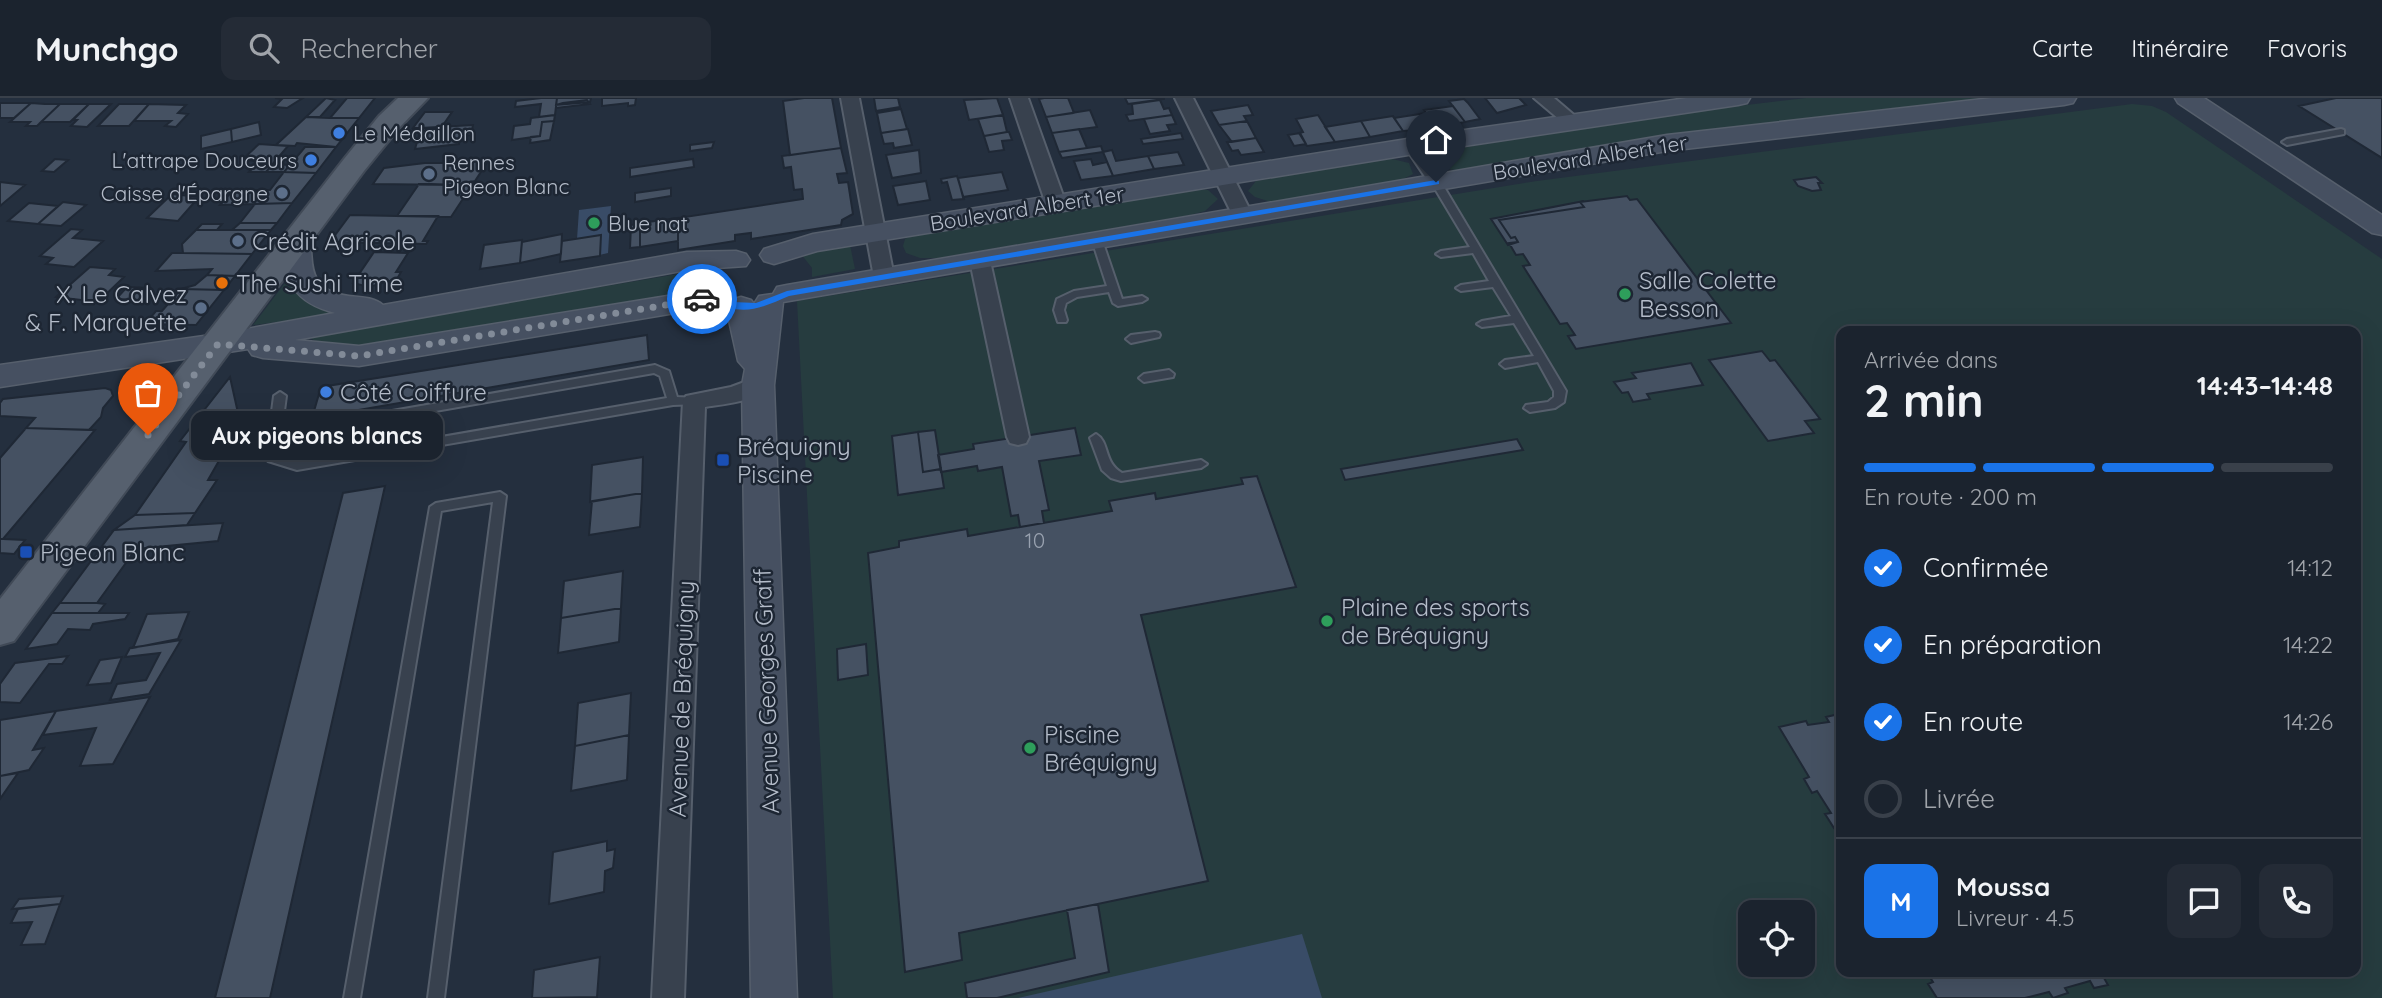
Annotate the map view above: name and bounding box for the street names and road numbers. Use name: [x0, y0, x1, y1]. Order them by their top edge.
street label: Boulevard Albert 1er: [1491, 129, 1689, 185]
street label: Boulevard Albert 1er: [928, 180, 1126, 236]
street label: Avenue Georges Graff: [747, 568, 785, 814]
street label: Avenue de Bréquigny: [662, 580, 700, 818]

